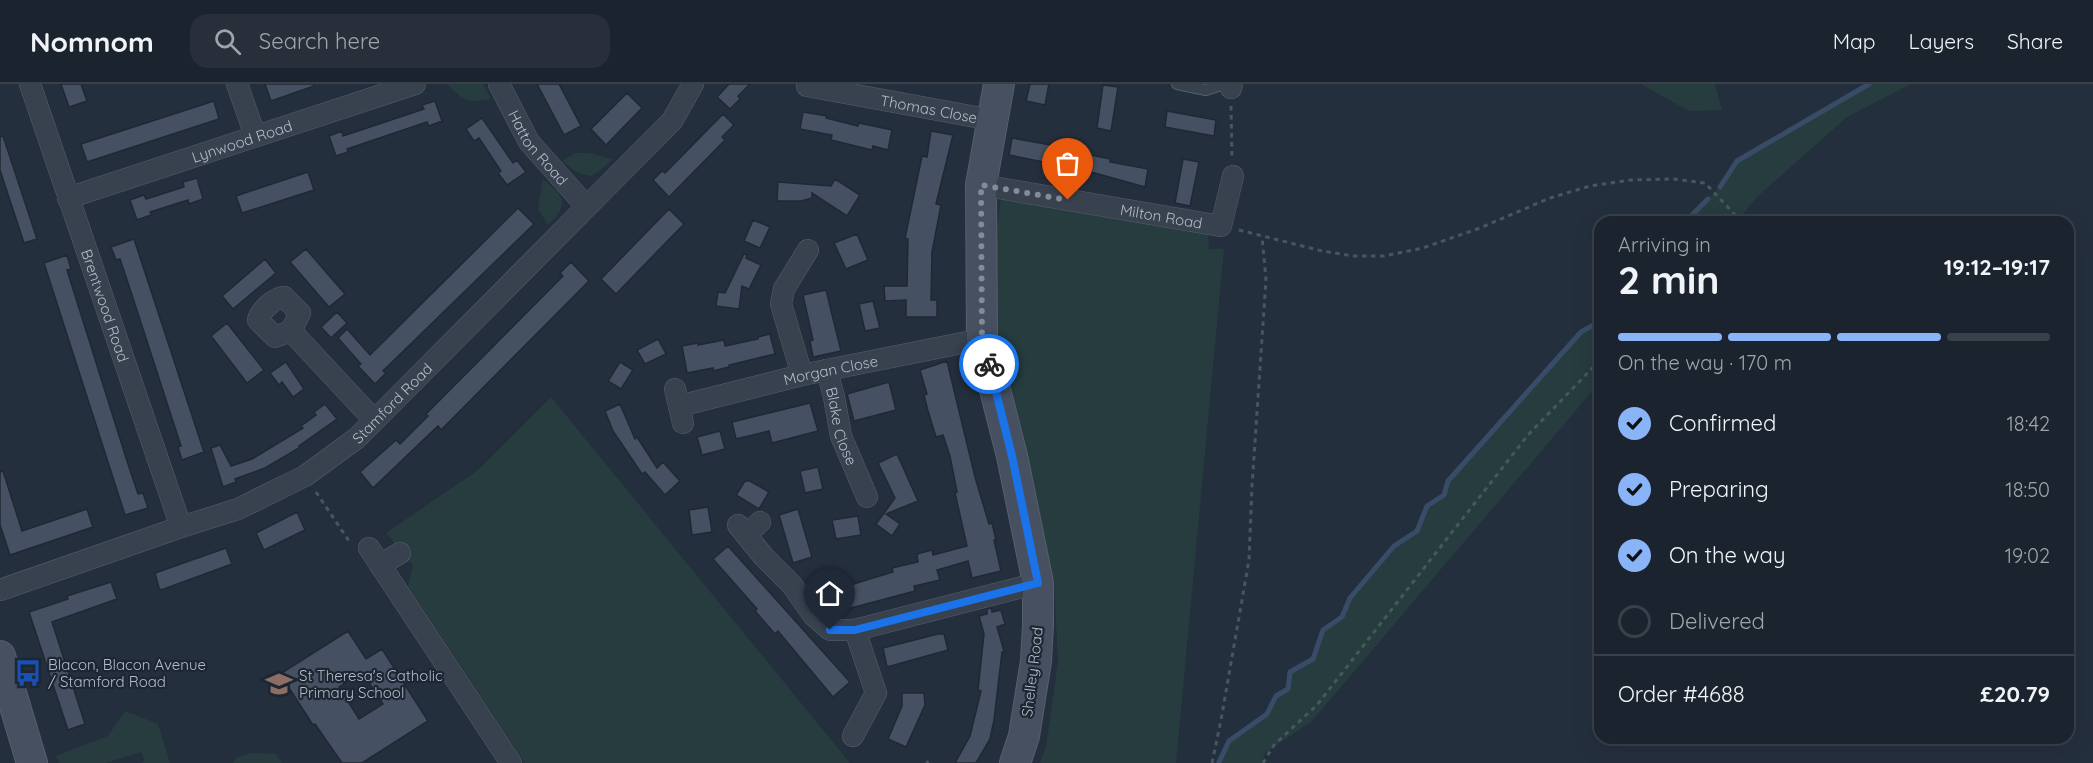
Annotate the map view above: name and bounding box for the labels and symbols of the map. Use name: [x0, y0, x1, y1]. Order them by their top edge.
street label: Thomas Close: [879, 90, 979, 127]
street label: Hatton Road: [505, 107, 572, 189]
street label: Lynwood Road: [189, 116, 295, 166]
pin: [1042, 138, 1093, 200]
street label: Milton Road: [1119, 199, 1204, 232]
street label: Brentwood Road: [77, 247, 134, 364]
courier: [959, 334, 1019, 394]
street label: Morgan Close: [781, 351, 879, 389]
street label: Stamford Road: [348, 359, 436, 447]
street label: Blake Close: [822, 385, 862, 468]
pin: [804, 568, 855, 630]
street label: Shelley Road: [1017, 626, 1047, 718]
place label: Blacon, Blacon Avenue / Stamford Road: [48, 655, 206, 691]
bus stop icon: Blacon, Blacon Avenue / Stamford Road: [13, 658, 43, 688]
place label: St Theresa's Catholic Primary School: [299, 666, 443, 702]
school or university icon: St Theresa's Catholic Primary School: [264, 669, 294, 699]

